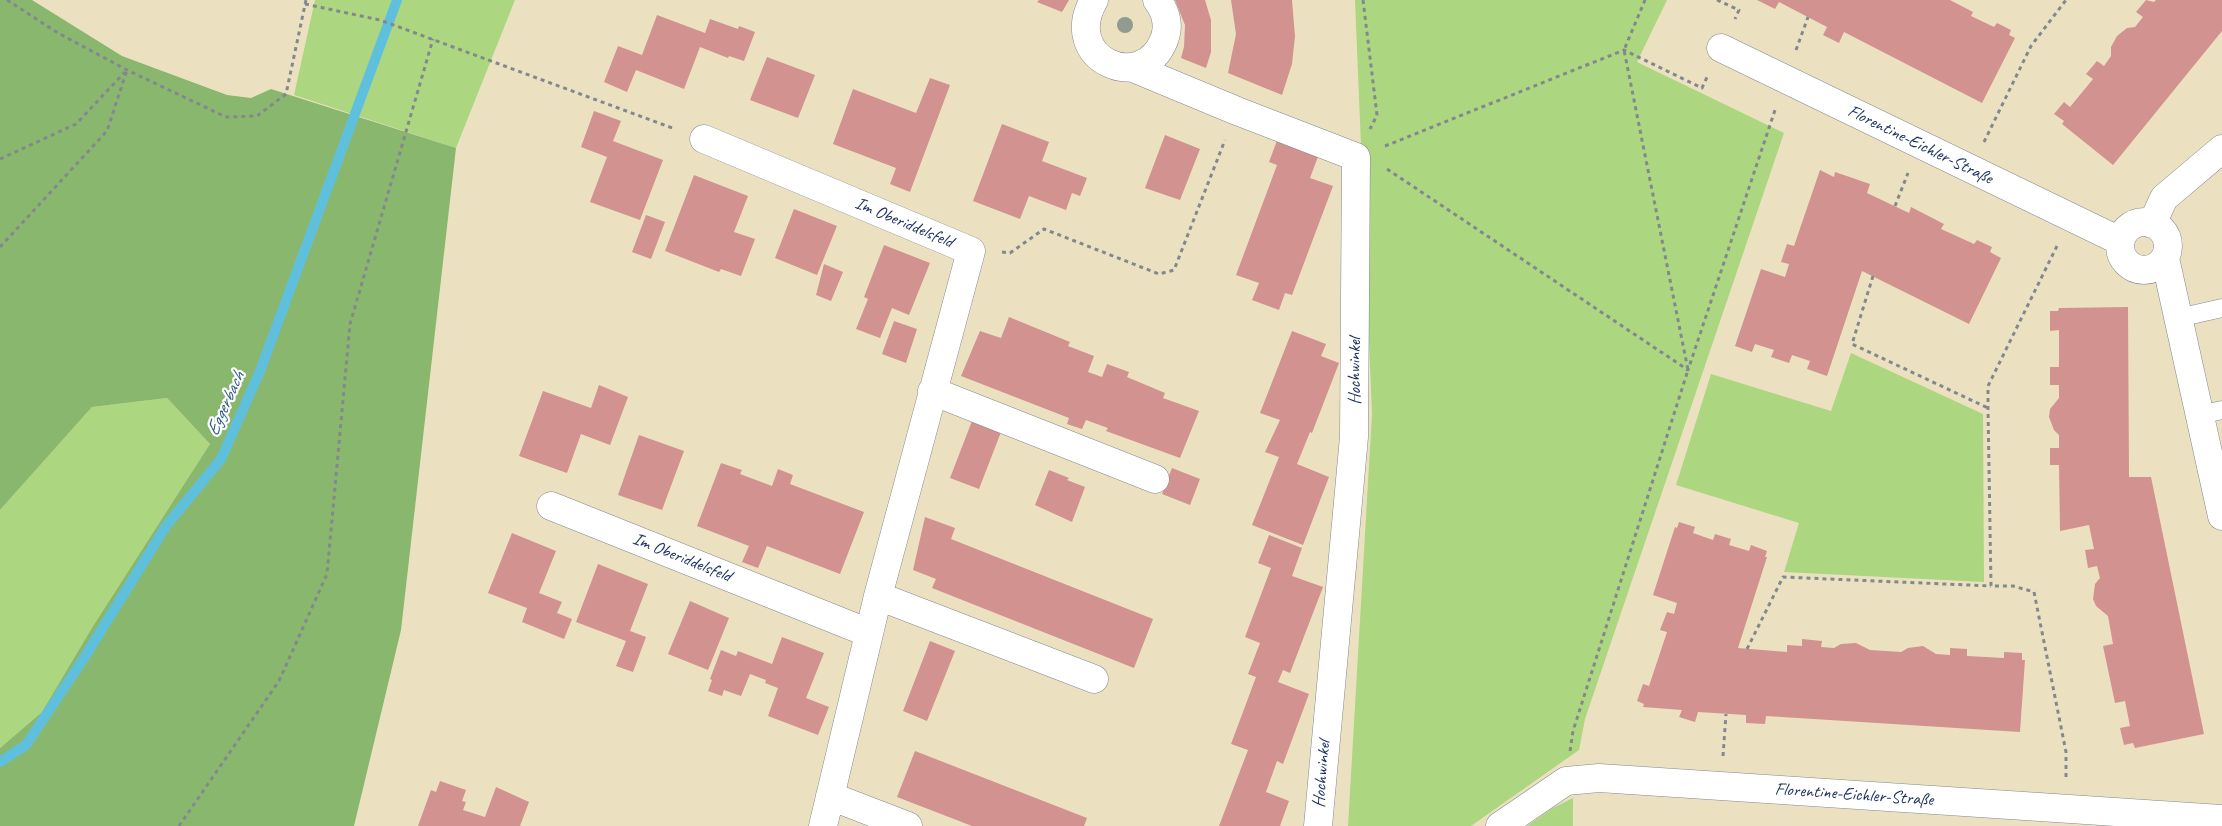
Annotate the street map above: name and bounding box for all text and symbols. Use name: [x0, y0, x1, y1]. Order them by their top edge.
street label: Florentine-Eichler-Straße: [1844, 101, 1996, 189]
street label: Im Oberiddelsfeld: [852, 193, 956, 253]
street label: Hochwinkel: [1344, 337, 1366, 405]
water label: Eggerbach: [202, 368, 250, 440]
street label: Im Oberiddelsfeld: [630, 528, 734, 588]
street label: Hochwinkel: [1308, 740, 1336, 808]
street label: Florentine-Eichler-Straße: [1774, 779, 1934, 811]

